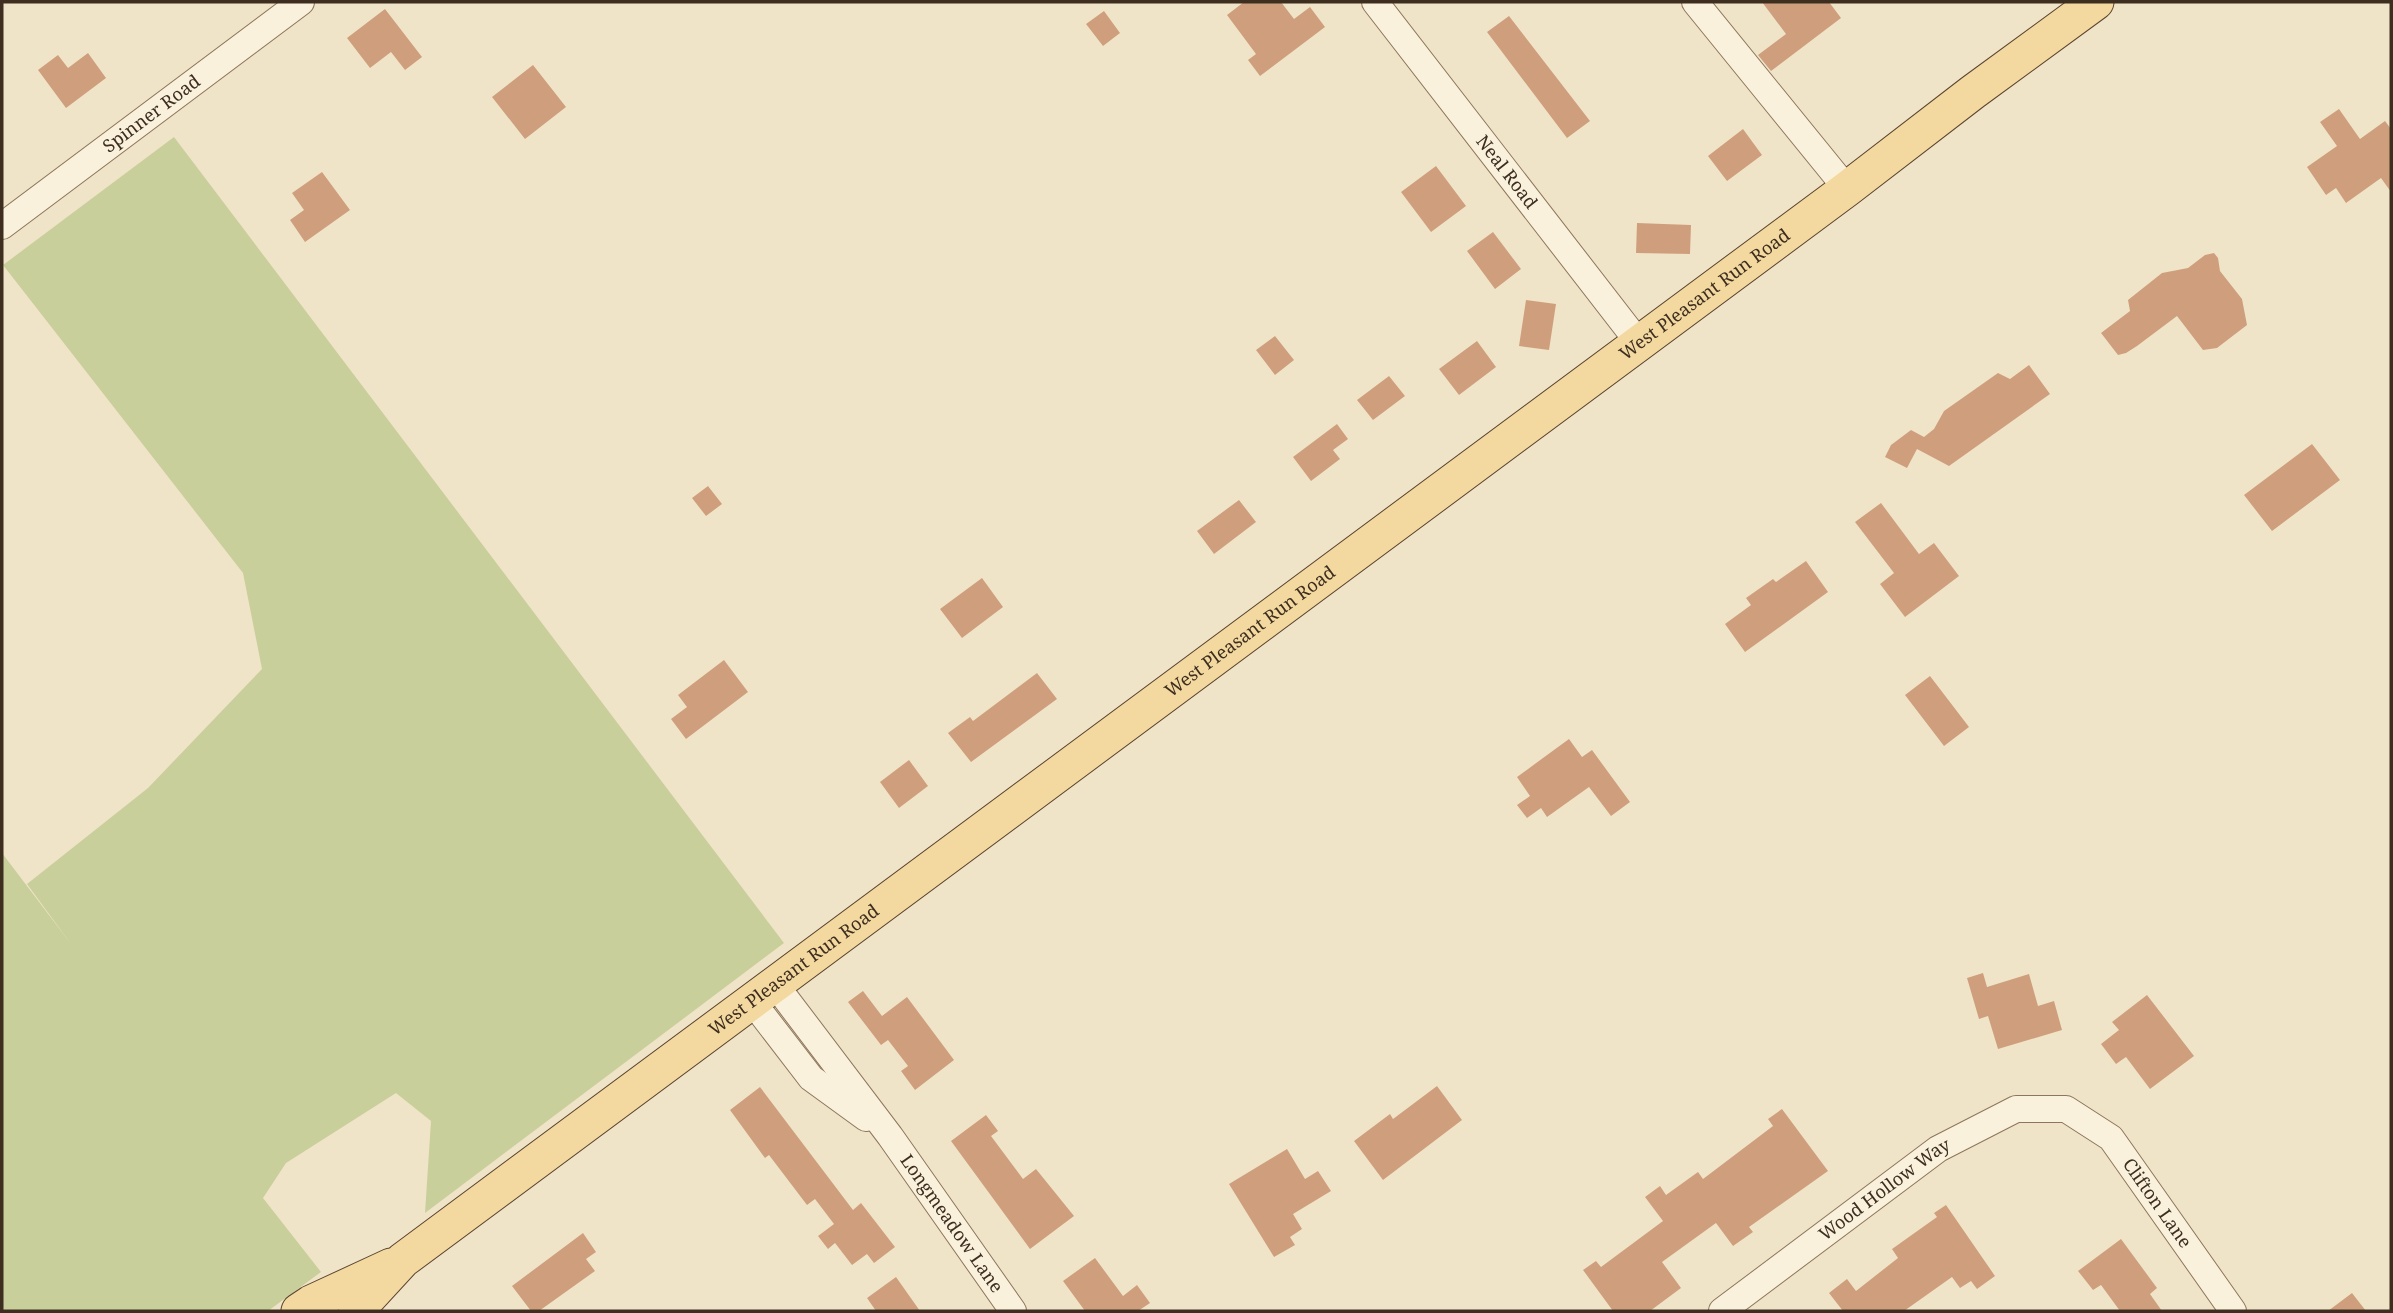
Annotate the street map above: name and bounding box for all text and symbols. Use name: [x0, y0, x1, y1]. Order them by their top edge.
street label: Spinner Road: [97, 69, 205, 157]
street label: Neal Road: [1471, 130, 1544, 213]
street label: West Pleasant Run Road: [1614, 223, 1794, 365]
street label: West Pleasant Run Road: [1159, 560, 1340, 702]
street label: West Pleasant Run Road: [703, 898, 883, 1041]
street label: Wood Hollow Way: [1813, 1132, 1955, 1245]
street label: Longmeadow Lane: [895, 1149, 1009, 1297]
street label: Clifton Lane: [2118, 1153, 2198, 1252]

